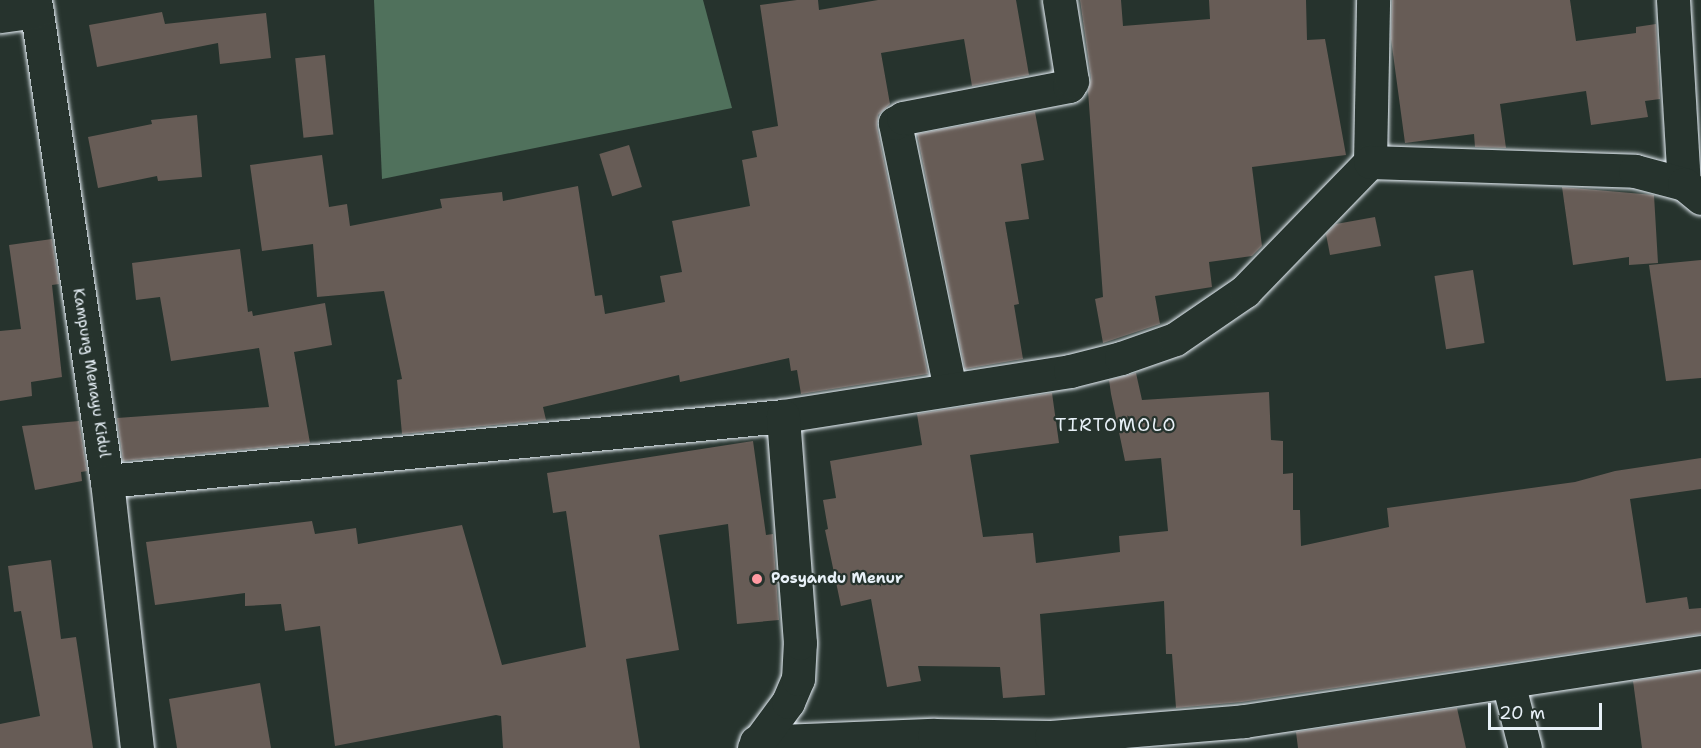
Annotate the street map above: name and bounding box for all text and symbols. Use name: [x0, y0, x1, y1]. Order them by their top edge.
street label: Kampung Menayu Kidul: [69, 287, 113, 459]
district label: TIRTOMOLO: [1055, 414, 1177, 436]
marker: Posyandu Menur: [748, 570, 766, 588]
place label: Posyandu Menur: [771, 570, 903, 588]
scale bar: [1491, 691, 1605, 729]
text: 20 m: [1499, 701, 1545, 725]

